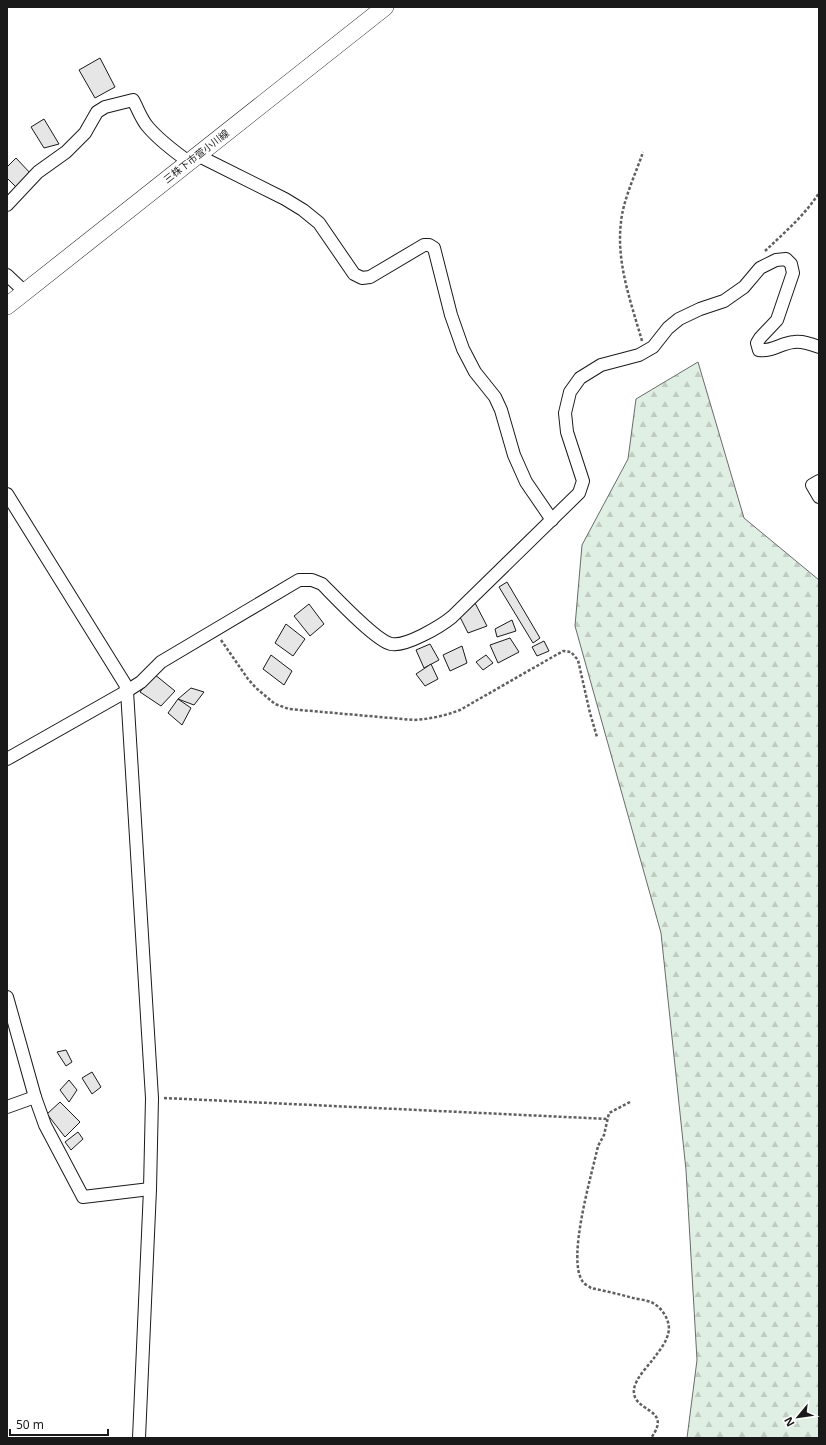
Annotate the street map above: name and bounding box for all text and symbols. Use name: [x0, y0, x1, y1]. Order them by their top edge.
street label: 三株下市萱小川線: [160, 126, 232, 186]
north arrow: [778, 1397, 818, 1437]
scale bar: [10, 1411, 108, 1437]
text: N: [780, 1415, 798, 1430]
text: 50 m: [16, 1416, 44, 1433]

